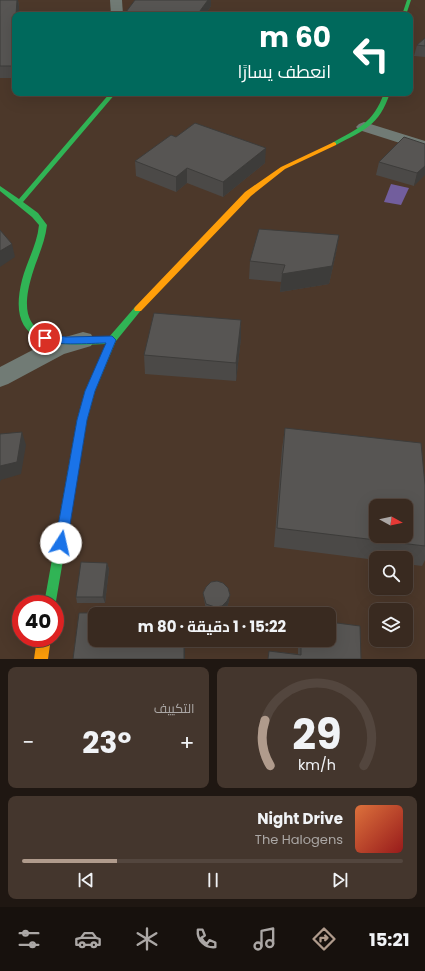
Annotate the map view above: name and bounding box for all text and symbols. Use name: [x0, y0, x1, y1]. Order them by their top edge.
text: 60 m: [259, 18, 331, 57]
icon: left: [345, 28, 397, 80]
text: انعطف يسارًا: [237, 59, 331, 84]
pin: [28, 321, 62, 355]
icon: arrive: [34, 327, 56, 349]
north arrow: [369, 499, 413, 543]
map controls: [369, 499, 413, 647]
position arrow: [40, 522, 82, 564]
button: search: [369, 551, 413, 595]
speed limit sign: 40: [12, 595, 64, 647]
button: layers: [369, 603, 413, 647]
text: 15:22 · 1 دقيقة · 80 m: [138, 616, 286, 637]
text: التكييف: [154, 699, 195, 718]
text: 29: [292, 704, 341, 763]
text: 23°: [82, 721, 131, 764]
text: −: [22, 727, 34, 758]
text: +: [179, 727, 194, 758]
text: km/h: [298, 754, 336, 774]
text: Night Drive: [257, 808, 343, 829]
text: The Halogens: [255, 830, 343, 849]
icon: previous: [75, 869, 97, 891]
icon: pause: [202, 869, 224, 891]
icon: next: [329, 869, 351, 891]
icon: filters: [15, 925, 43, 953]
icon: car: [74, 925, 102, 953]
icon: climate: [133, 925, 161, 953]
icon: phone: [192, 925, 220, 953]
icon: music: [251, 925, 279, 953]
icon: directions: [310, 925, 338, 953]
text: 15:21: [369, 927, 410, 952]

